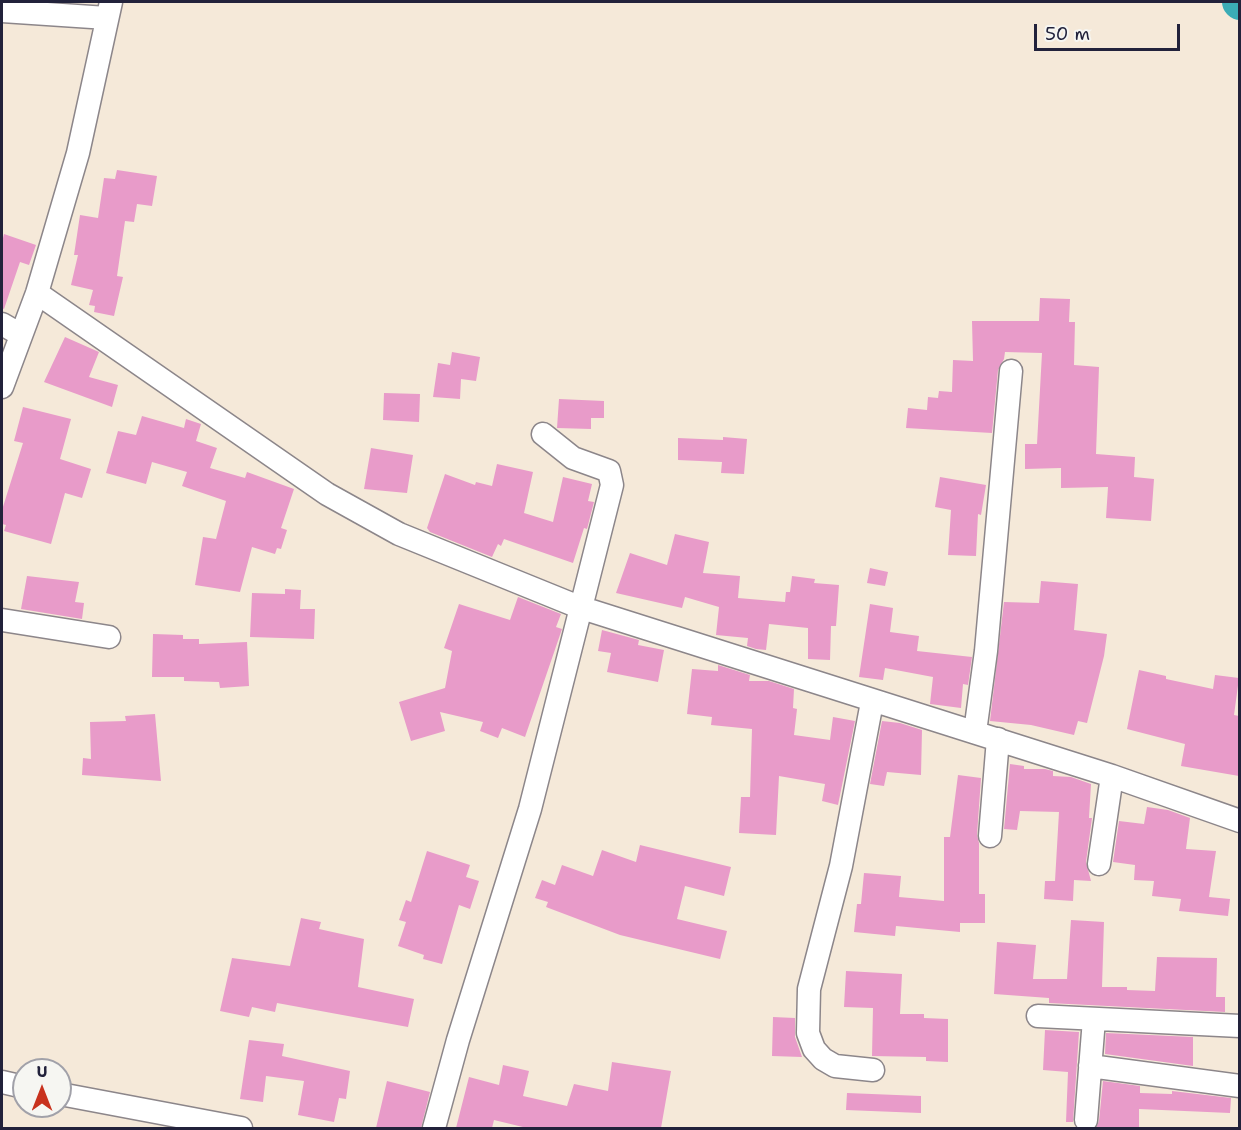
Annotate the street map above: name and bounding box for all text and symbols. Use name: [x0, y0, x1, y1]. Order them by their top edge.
scale bar: [1037, 12, 1182, 50]
text: 50 m: [1045, 22, 1090, 46]
north arrow: [12, 1058, 72, 1118]
text: U: [37, 1061, 47, 1082]

